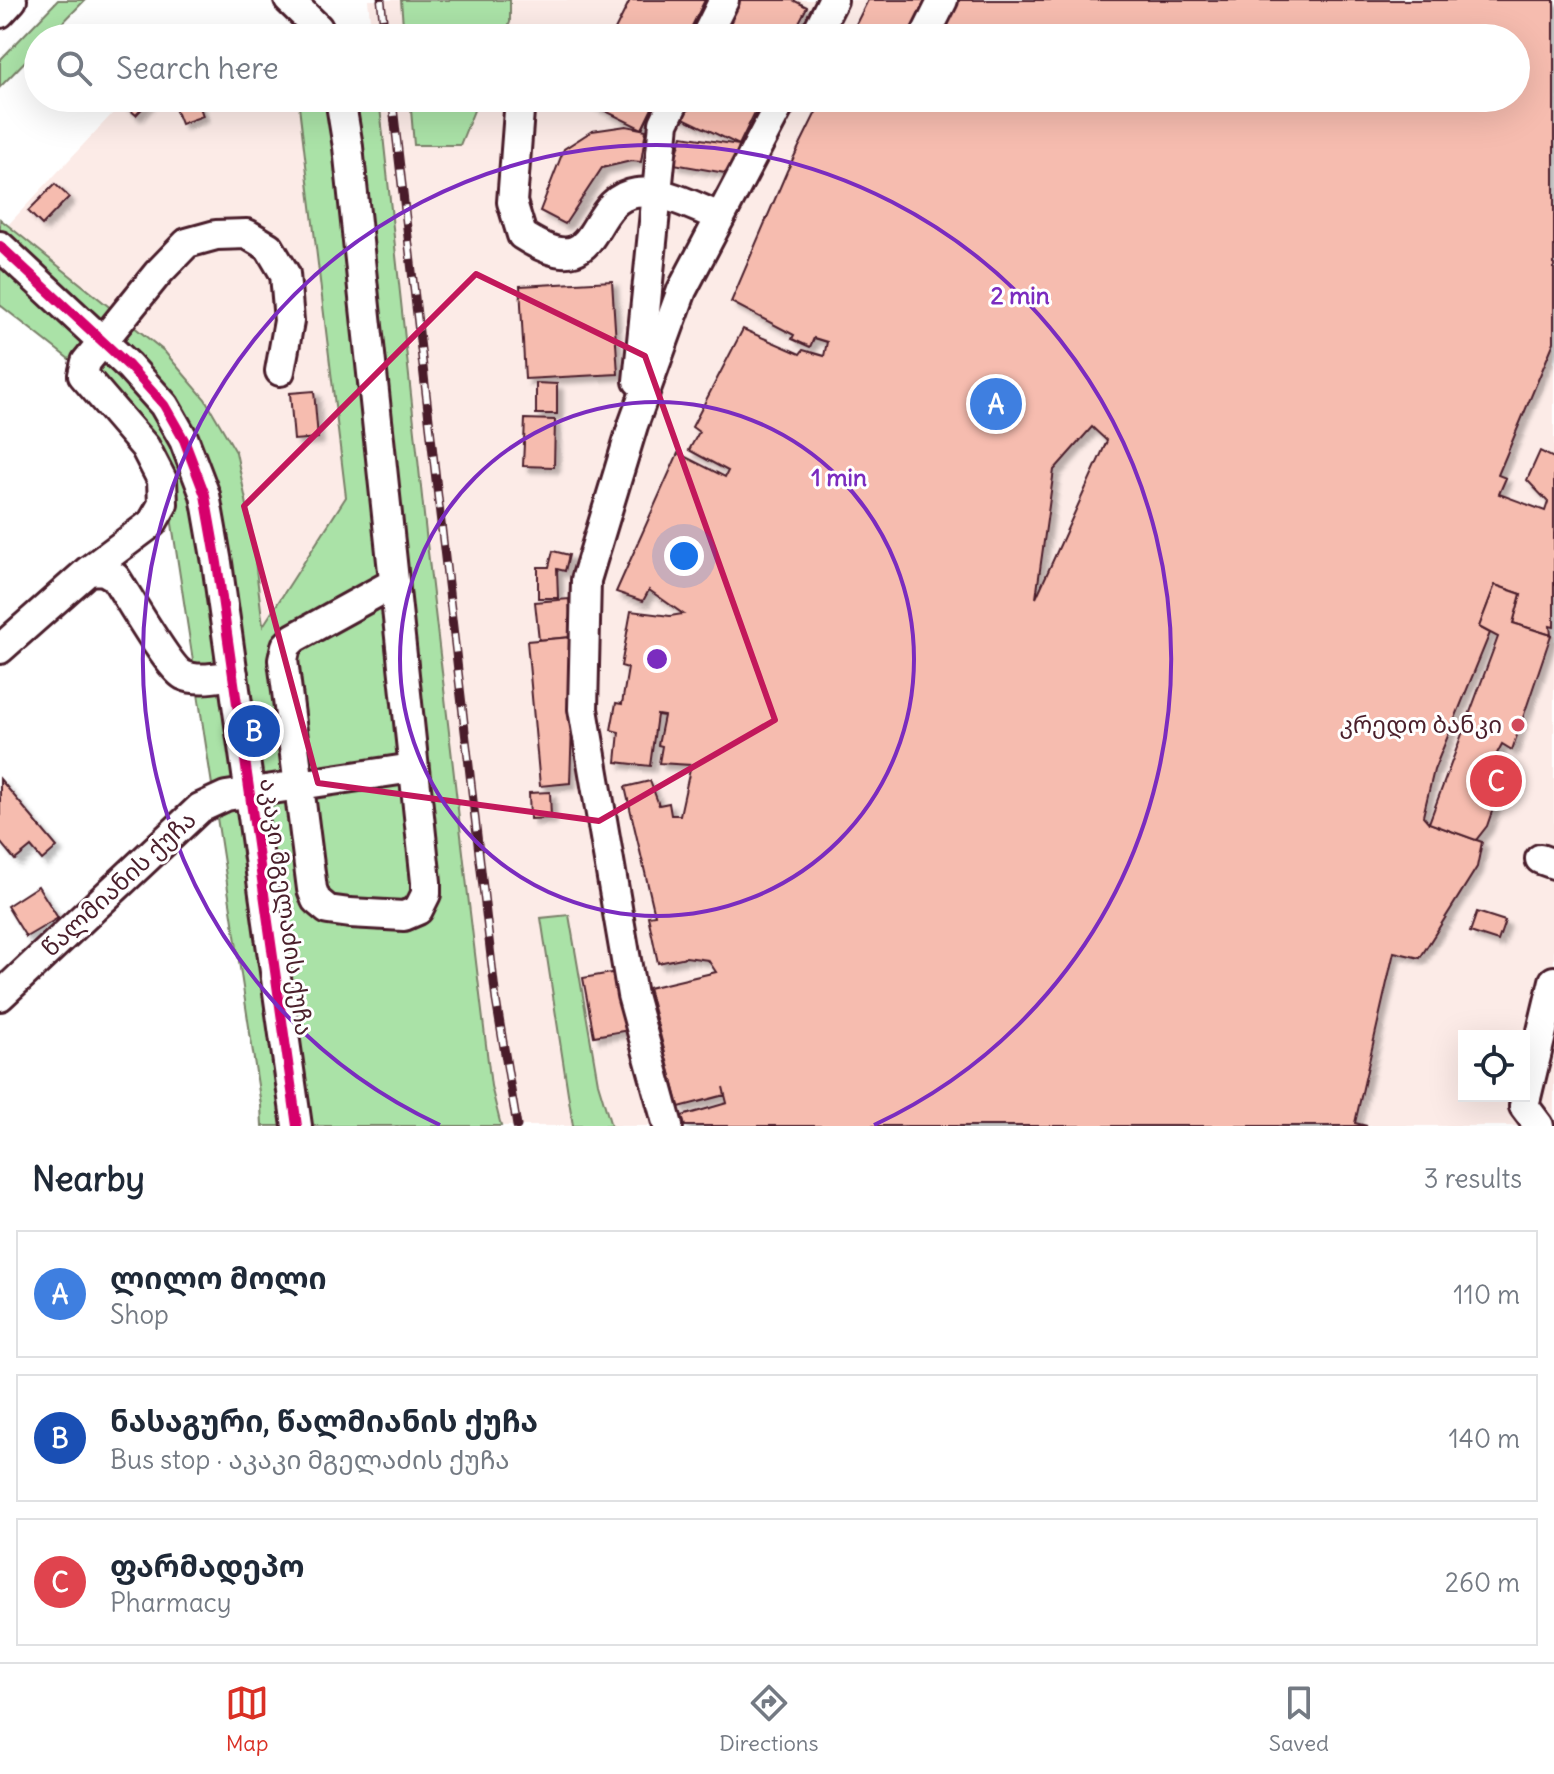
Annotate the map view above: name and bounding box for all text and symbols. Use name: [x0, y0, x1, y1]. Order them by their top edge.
search box: [24, 24, 1530, 112]
icon: search: [52, 46, 96, 90]
text: Search here: [116, 49, 279, 87]
text: 2 min: [990, 280, 1050, 310]
pin: A: [970, 374, 1022, 434]
text: 1 min: [811, 462, 867, 492]
your location: [664, 536, 704, 576]
centre of rings: [643, 645, 671, 673]
pin: B: [228, 701, 280, 761]
place label: კრედო ბანკი: [1340, 709, 1502, 739]
marker: კრედო ბანკი: [1509, 716, 1527, 734]
pin: C: [1470, 751, 1522, 811]
street label: აკაკი მგელაძის ქუჩა: [254, 776, 320, 1037]
street label: წალმიანის ქუჩა: [35, 804, 202, 962]
map controls: [1458, 1030, 1530, 1102]
button: locate: [1458, 1030, 1530, 1102]
text: Nearby: [32, 1157, 145, 1200]
text: 3 results: [1424, 1162, 1522, 1195]
text: ლილო მოლი: [110, 1259, 327, 1297]
text: A: [52, 1278, 68, 1311]
text: 110 m: [1453, 1278, 1520, 1311]
text: Shop: [110, 1298, 169, 1331]
text: ნასაგური, წალმიანის ქუჩა: [110, 1402, 538, 1440]
text: B: [51, 1422, 69, 1455]
text: 140 m: [1449, 1422, 1520, 1455]
text: Bus stop · აკაკი მგელაძის ქუჩა: [110, 1443, 510, 1476]
text: ფარმადეპო: [110, 1547, 305, 1585]
text: C: [51, 1566, 69, 1599]
text: 260 m: [1445, 1566, 1520, 1599]
text: Pharmacy: [110, 1586, 232, 1619]
tab: Map: [225, 1681, 269, 1757]
tab: Directions: [719, 1681, 819, 1757]
tab: Saved: [1269, 1681, 1329, 1757]

